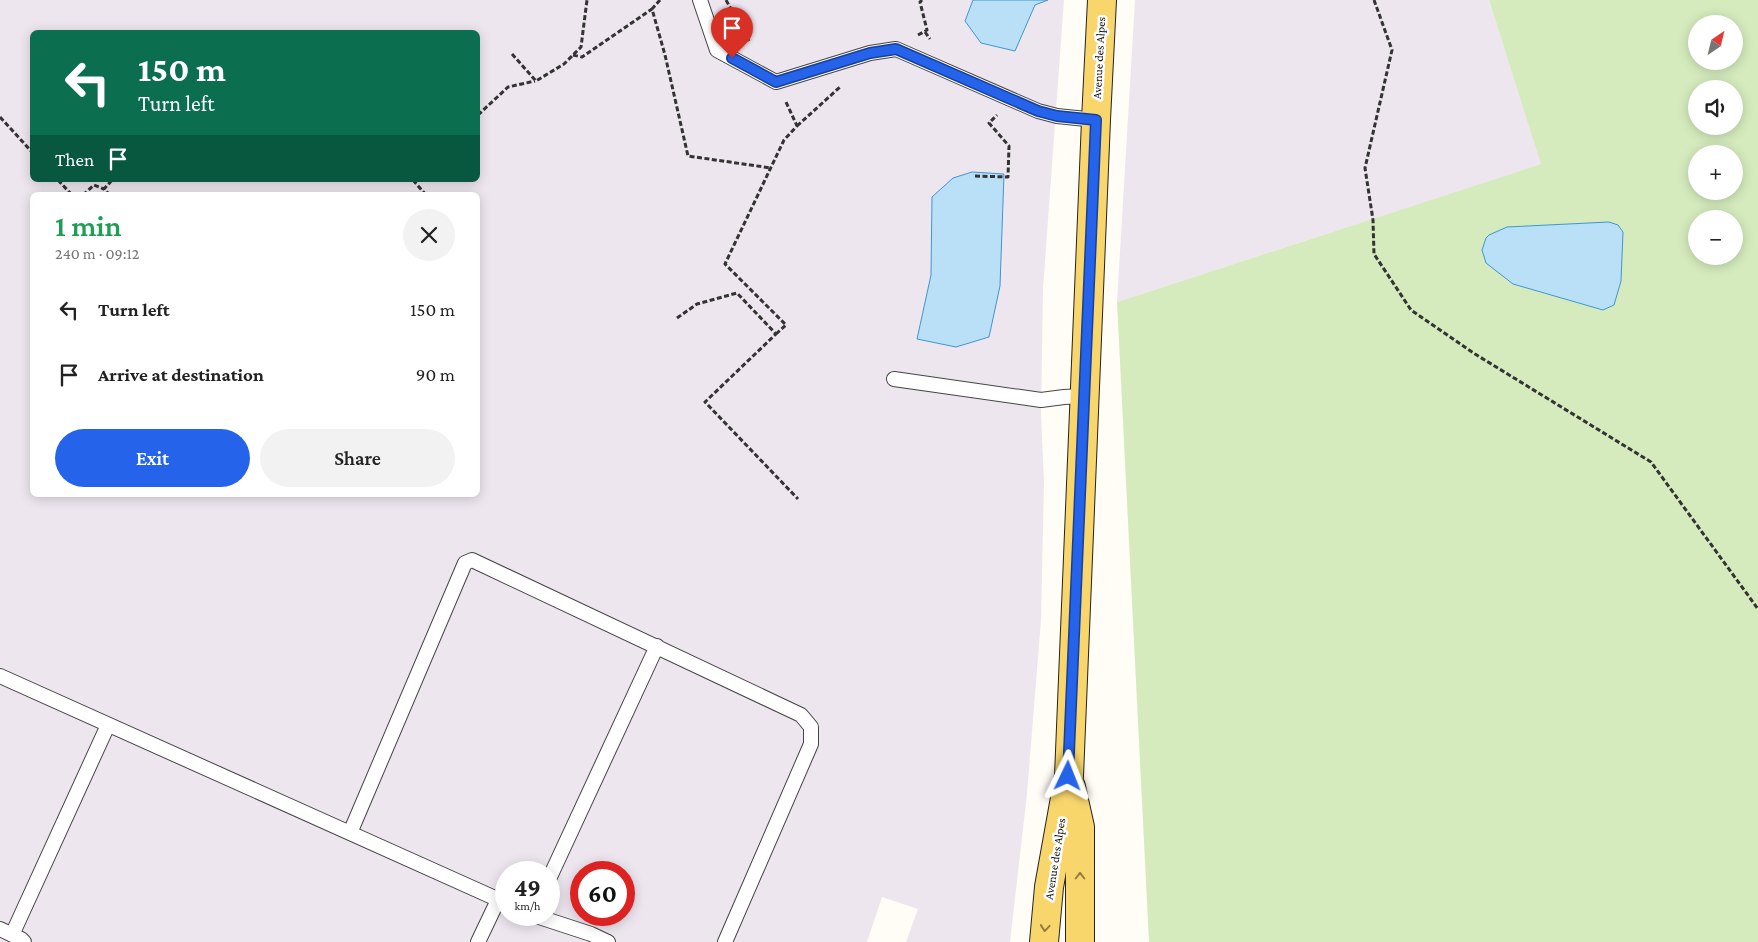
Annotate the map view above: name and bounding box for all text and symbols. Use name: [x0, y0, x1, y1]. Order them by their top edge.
pin: [711, 7, 753, 58]
icon: arrive: [718, 14, 746, 42]
north arrow: [1688, 15, 1742, 70]
map controls: [1688, 15, 1743, 265]
street label: Avenue des Alpes: [1090, 16, 1108, 100]
icon: left: [55, 50, 120, 115]
text: 150 m: [138, 50, 226, 89]
button: sound: [1688, 80, 1743, 135]
text: Turn left: [138, 91, 215, 116]
icon: arrive: [104, 145, 132, 173]
button: +: [1688, 145, 1743, 200]
text: Then: [55, 149, 94, 170]
text: 1 min: [55, 209, 122, 242]
button: close: [403, 209, 455, 261]
button: −: [1688, 210, 1743, 265]
text: 240 m · 09:12: [55, 245, 139, 262]
icon: left: [55, 296, 83, 324]
text: Turn left: [98, 299, 170, 320]
text: 150 m: [410, 299, 455, 320]
icon: arrive: [55, 361, 83, 389]
text: Arrive at destination: [98, 364, 264, 385]
text: 90 m: [416, 364, 455, 385]
button: Exit: [55, 429, 250, 487]
button: Share: [260, 429, 455, 487]
position arrow: [1041, 749, 1093, 801]
street label: Avenue des Alpes: [1042, 817, 1068, 901]
speed limit sign: 60: [570, 861, 635, 926]
one-way arrow: [1075, 872, 1085, 880]
text: 49: [514, 874, 541, 901]
text: km/h: [515, 899, 540, 913]
one-way arrow: [1040, 924, 1051, 932]

